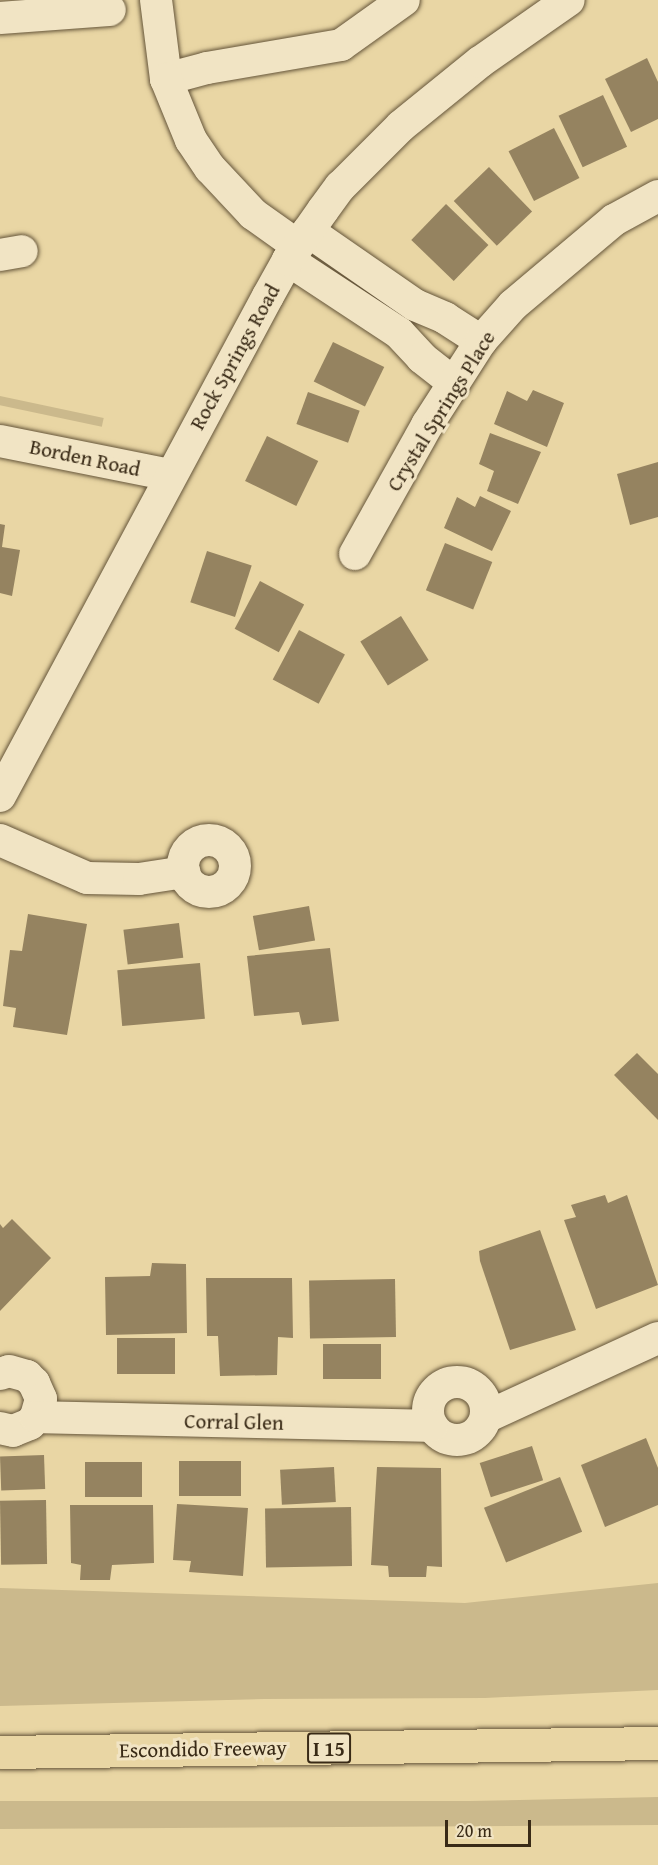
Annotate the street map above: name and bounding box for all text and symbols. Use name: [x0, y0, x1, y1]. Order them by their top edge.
street label: Rock Springs Road: [185, 280, 285, 434]
street label: Crystal Springs Place: [381, 326, 501, 496]
street label: Borden Road: [27, 434, 143, 482]
street label: Corral Glen: [184, 1409, 284, 1435]
road number: I 15: [306, 1731, 352, 1765]
street label: Escondido Freeway: [119, 1735, 287, 1763]
scale bar: [448, 1808, 534, 1846]
text: 20 m: [456, 1817, 492, 1844]

